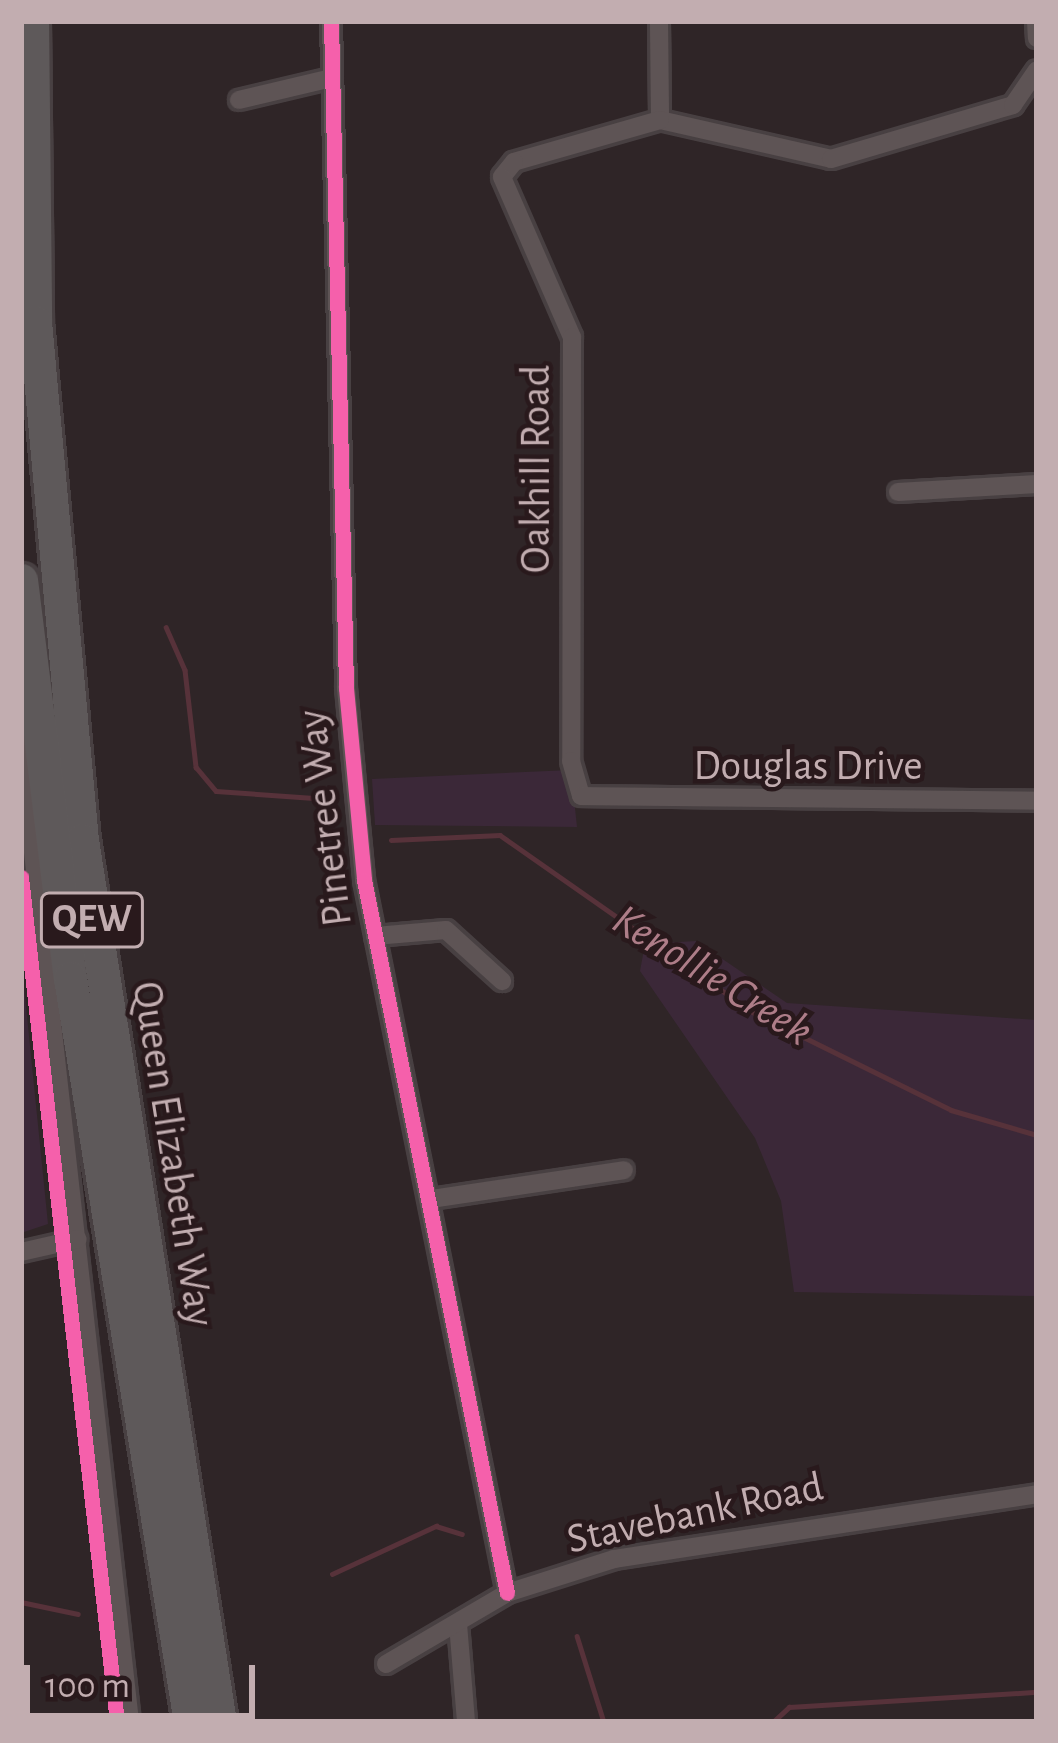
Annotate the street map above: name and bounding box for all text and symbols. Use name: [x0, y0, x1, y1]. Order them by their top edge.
street label: Oakhill Road: [511, 365, 561, 573]
street label: Pinetree Way: [287, 707, 363, 929]
street label: Douglas Drive: [693, 741, 923, 791]
road number: QEW: [38, 887, 146, 953]
water label: Kenollie Creek: [602, 893, 822, 1059]
street label: Queen Elizabeth Way: [121, 978, 225, 1330]
street label: Stavebank Road: [562, 1461, 828, 1565]
scale bar: [30, 1641, 261, 1715]
text: 100 m: [45, 1668, 130, 1704]

